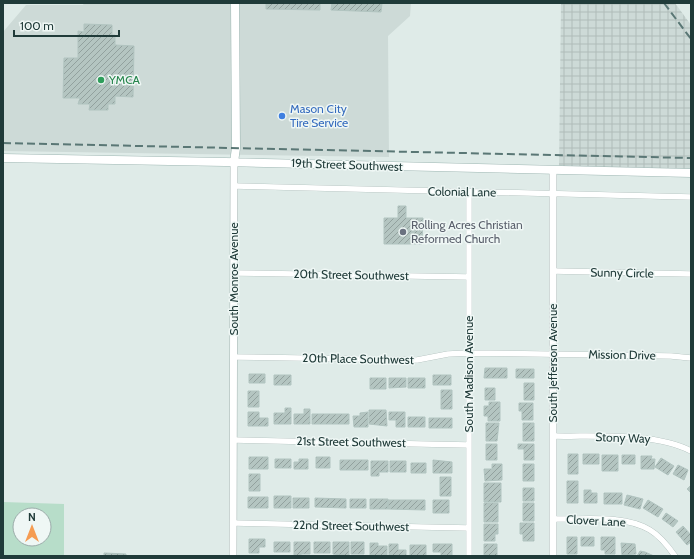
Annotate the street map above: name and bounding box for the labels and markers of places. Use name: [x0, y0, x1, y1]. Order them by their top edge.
place label: YMCA: [108, 72, 141, 87]
marker: YMCA: [96, 75, 106, 85]
place label: Mason City Tire Service: [290, 101, 348, 130]
marker: Mason City Tire Service: [277, 111, 287, 121]
place label: Rolling Acres Christian Reformed Church: [411, 217, 523, 246]
marker: Rolling Acres Christian Reformed Church: [398, 227, 408, 237]

